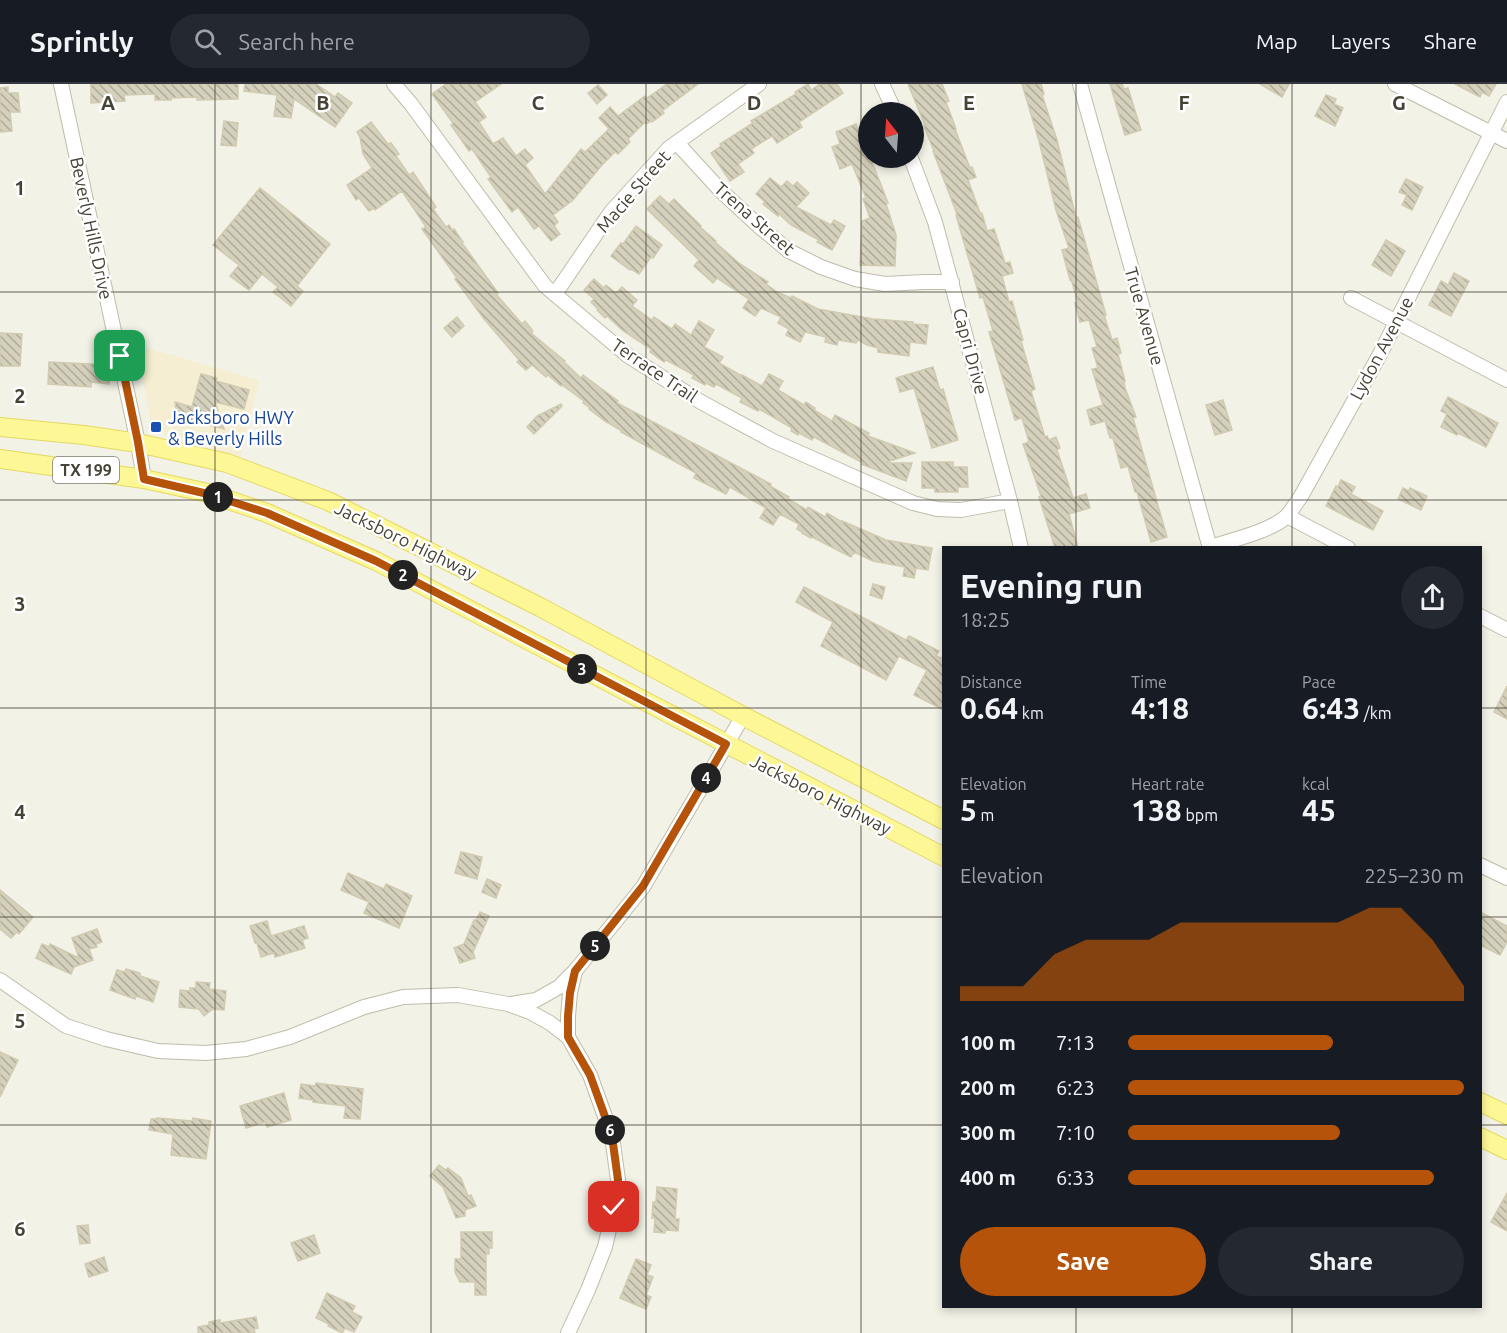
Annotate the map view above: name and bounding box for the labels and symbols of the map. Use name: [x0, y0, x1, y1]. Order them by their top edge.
text: A: [101, 91, 115, 114]
text: B: [316, 91, 330, 114]
text: C: [532, 91, 545, 114]
text: D: [747, 91, 761, 114]
text: E: [963, 91, 975, 114]
text: F: [1178, 91, 1190, 114]
text: G: [1392, 91, 1406, 114]
north arrow: [858, 102, 924, 168]
street label: Macie Street: [592, 146, 674, 236]
street label: Beverly Hills Drive: [67, 155, 117, 301]
text: 1: [14, 176, 26, 199]
street label: Trena Street: [711, 178, 799, 258]
street label: True Avenue: [1121, 265, 1169, 367]
street label: Lydon Avenue: [1345, 293, 1417, 403]
street label: Capri Drive: [950, 306, 992, 396]
pin: [94, 330, 145, 381]
street label: Terrace Trail: [608, 334, 702, 406]
text: 2: [14, 384, 26, 407]
place label: Jacksboro HWY & Beverly Hills: [168, 407, 295, 448]
marker: Jacksboro HWY & Beverly Hills: [149, 420, 163, 434]
road number: TX 199: [53, 457, 119, 483]
pin: 1: [203, 482, 233, 512]
street label: Jacksboro Highway: [332, 497, 480, 583]
pin: 2: [388, 560, 418, 590]
text: 3: [14, 592, 26, 615]
pin: 3: [567, 654, 597, 684]
street label: Jacksboro Highway: [747, 750, 895, 838]
pin: 4: [691, 763, 721, 793]
text: 4: [14, 800, 26, 823]
pin: 5: [580, 931, 610, 961]
text: 5: [14, 1009, 26, 1032]
pin: 6: [595, 1115, 625, 1145]
pin: [588, 1181, 639, 1232]
text: 6: [14, 1217, 26, 1240]

